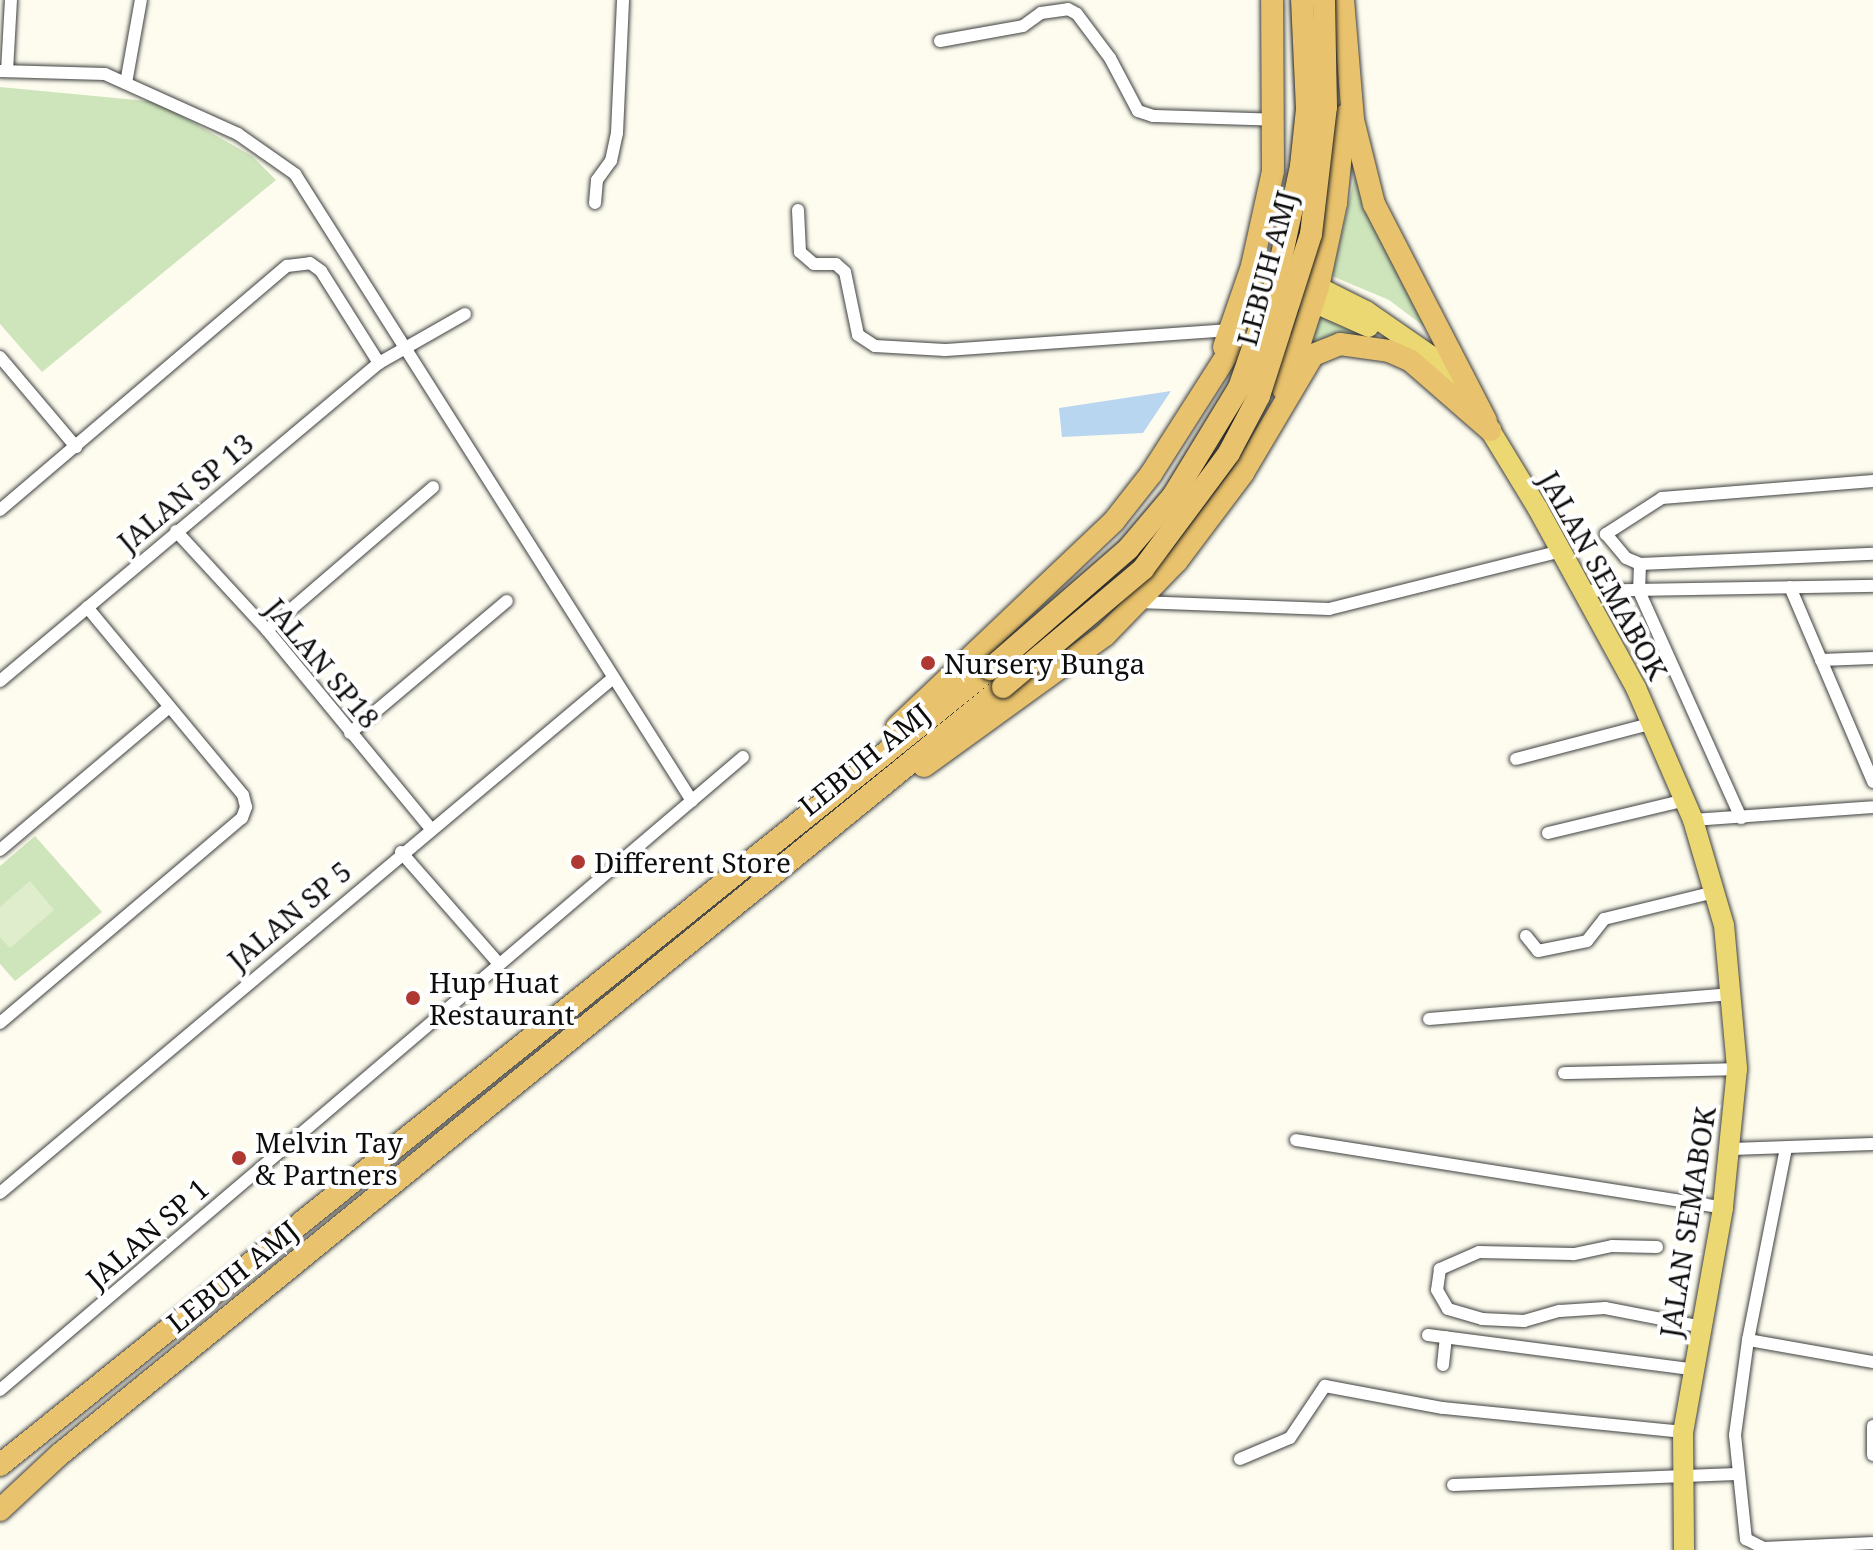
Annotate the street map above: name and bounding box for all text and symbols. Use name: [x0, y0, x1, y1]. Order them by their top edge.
street label: LEBUH AMJ: [1229, 187, 1303, 349]
street label: JALAN SP 13: [111, 426, 259, 558]
street label: JALAN SEMABOK: [1533, 465, 1675, 685]
street label: JALAN SP18: [259, 591, 387, 735]
place label: Nursery Bunga: [944, 646, 1145, 680]
marker: Nursery Bunga: [919, 654, 937, 672]
street label: LEBUH AMJ: [792, 696, 936, 822]
place label: Different Store: [594, 845, 791, 879]
marker: Different Store: [569, 853, 587, 871]
street label: JALAN SP 5: [221, 854, 357, 976]
place label: Hup Huat Restaurant: [429, 965, 575, 1031]
marker: Hup Huat Restaurant: [404, 989, 422, 1007]
street label: JALAN SEMABOK: [1652, 1104, 1722, 1340]
place label: Melvin Tay & Partners: [255, 1125, 403, 1191]
marker: Melvin Tay & Partners: [230, 1149, 248, 1167]
street label: JALAN SP 1: [79, 1171, 215, 1295]
street label: LEBUH AMJ: [160, 1213, 304, 1339]

